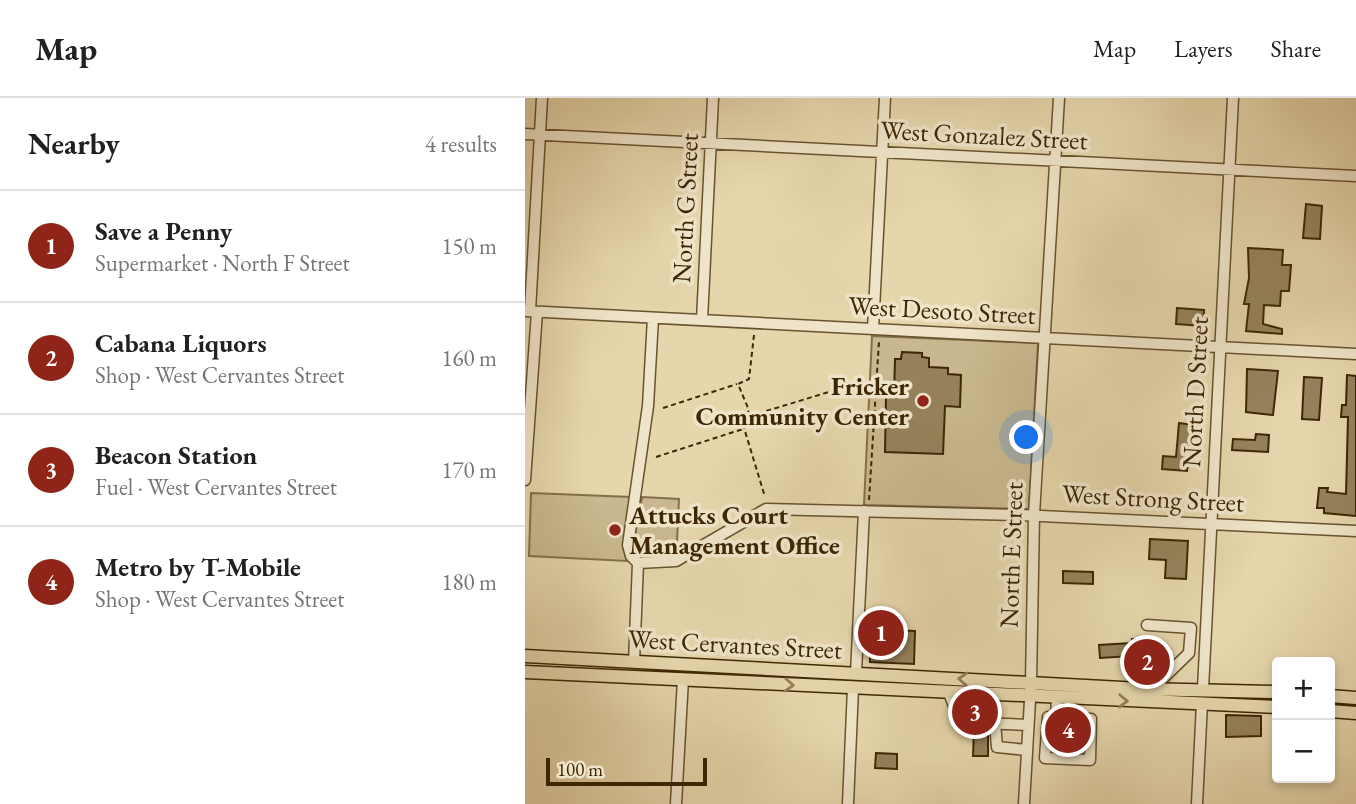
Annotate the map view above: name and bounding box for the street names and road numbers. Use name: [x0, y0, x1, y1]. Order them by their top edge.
street label: West Gonzalez Street: [880, 113, 1088, 157]
street label: North G Street: [664, 132, 706, 284]
street label: West Desoto Street: [847, 288, 1037, 332]
street label: North D Street: [1174, 316, 1216, 468]
street label: West Strong Street: [1061, 476, 1245, 520]
street label: North E Street: [991, 482, 1031, 628]
street label: West Cervantes Street: [627, 621, 843, 667]

